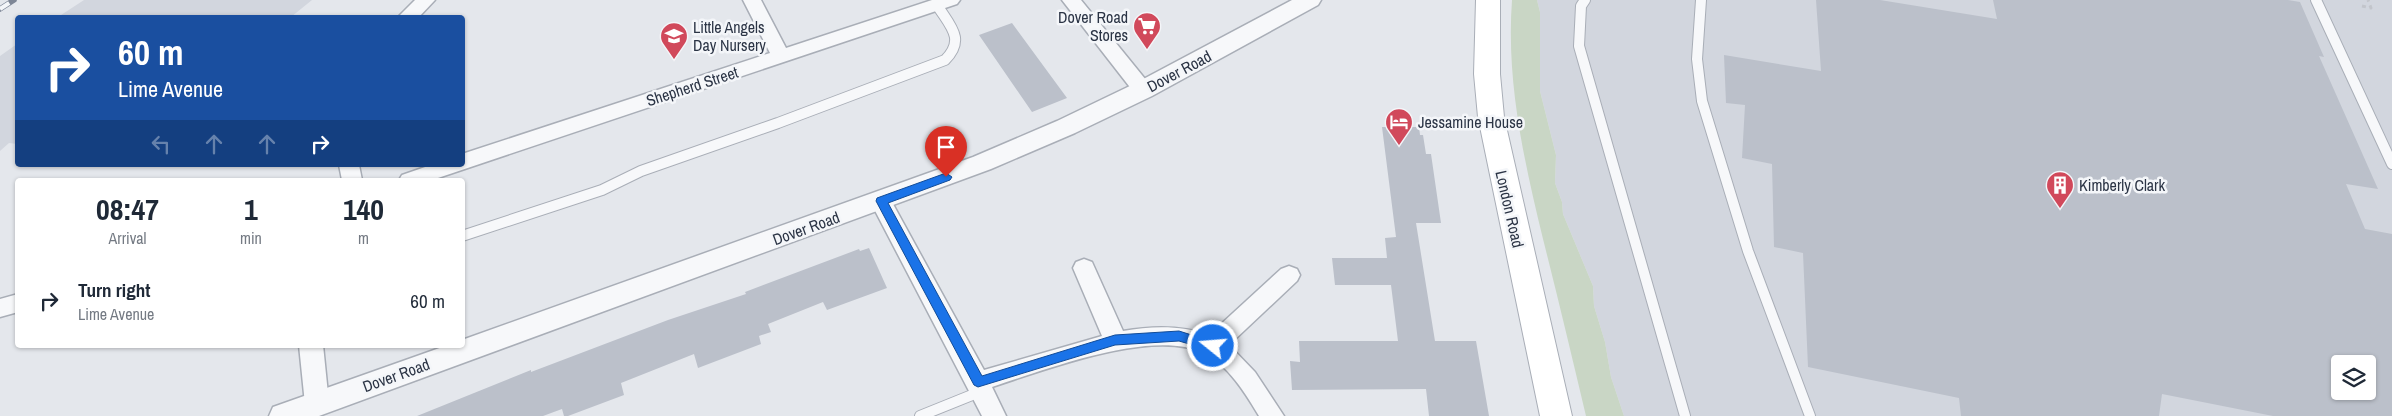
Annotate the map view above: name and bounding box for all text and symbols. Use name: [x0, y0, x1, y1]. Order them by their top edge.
place label: Dover Road Stores: [1058, 6, 1128, 46]
supermarket icon: Dover Road Stores: [1132, 11, 1162, 50]
place label: Little Angels Day Nursery: [693, 16, 766, 56]
school or university icon: Little Angels Day Nursery: [659, 21, 689, 60]
text: 60 m: [118, 29, 183, 76]
icon: right: [35, 35, 100, 100]
street label: Dover Road: [1143, 45, 1215, 97]
street label: Shepherd Street: [643, 61, 741, 111]
text: Lime Avenue: [118, 74, 223, 104]
hotel icon: Jessamine House: [1384, 107, 1414, 146]
place label: Jessamine House: [1418, 111, 1523, 133]
pin: [925, 126, 967, 177]
icon: left: [147, 130, 175, 158]
icon: ahead: [200, 130, 228, 158]
icon: ahead: [253, 130, 281, 158]
icon: right: [306, 130, 334, 158]
icon: arrive: [932, 133, 960, 161]
street label: London Road: [1490, 168, 1530, 250]
building icon: Kimberly Clark: [2045, 170, 2075, 209]
place label: Kimberly Clark: [2079, 174, 2165, 196]
text: 08:47: [96, 189, 159, 229]
text: 1: [244, 189, 258, 229]
text: 140: [343, 189, 384, 229]
street label: Dover Road: [769, 206, 843, 250]
text: Arrival: [109, 227, 146, 249]
text: min: [240, 227, 262, 249]
text: m: [358, 227, 369, 249]
text: Turn right: [78, 277, 150, 303]
icon: right: [35, 287, 63, 315]
text: 60 m: [410, 288, 445, 314]
text: Lime Avenue: [78, 303, 154, 325]
position arrow: [1186, 319, 1238, 371]
street label: Dover Road: [359, 353, 433, 397]
map controls: [2331, 355, 2376, 400]
button: layers: [2331, 355, 2376, 400]

